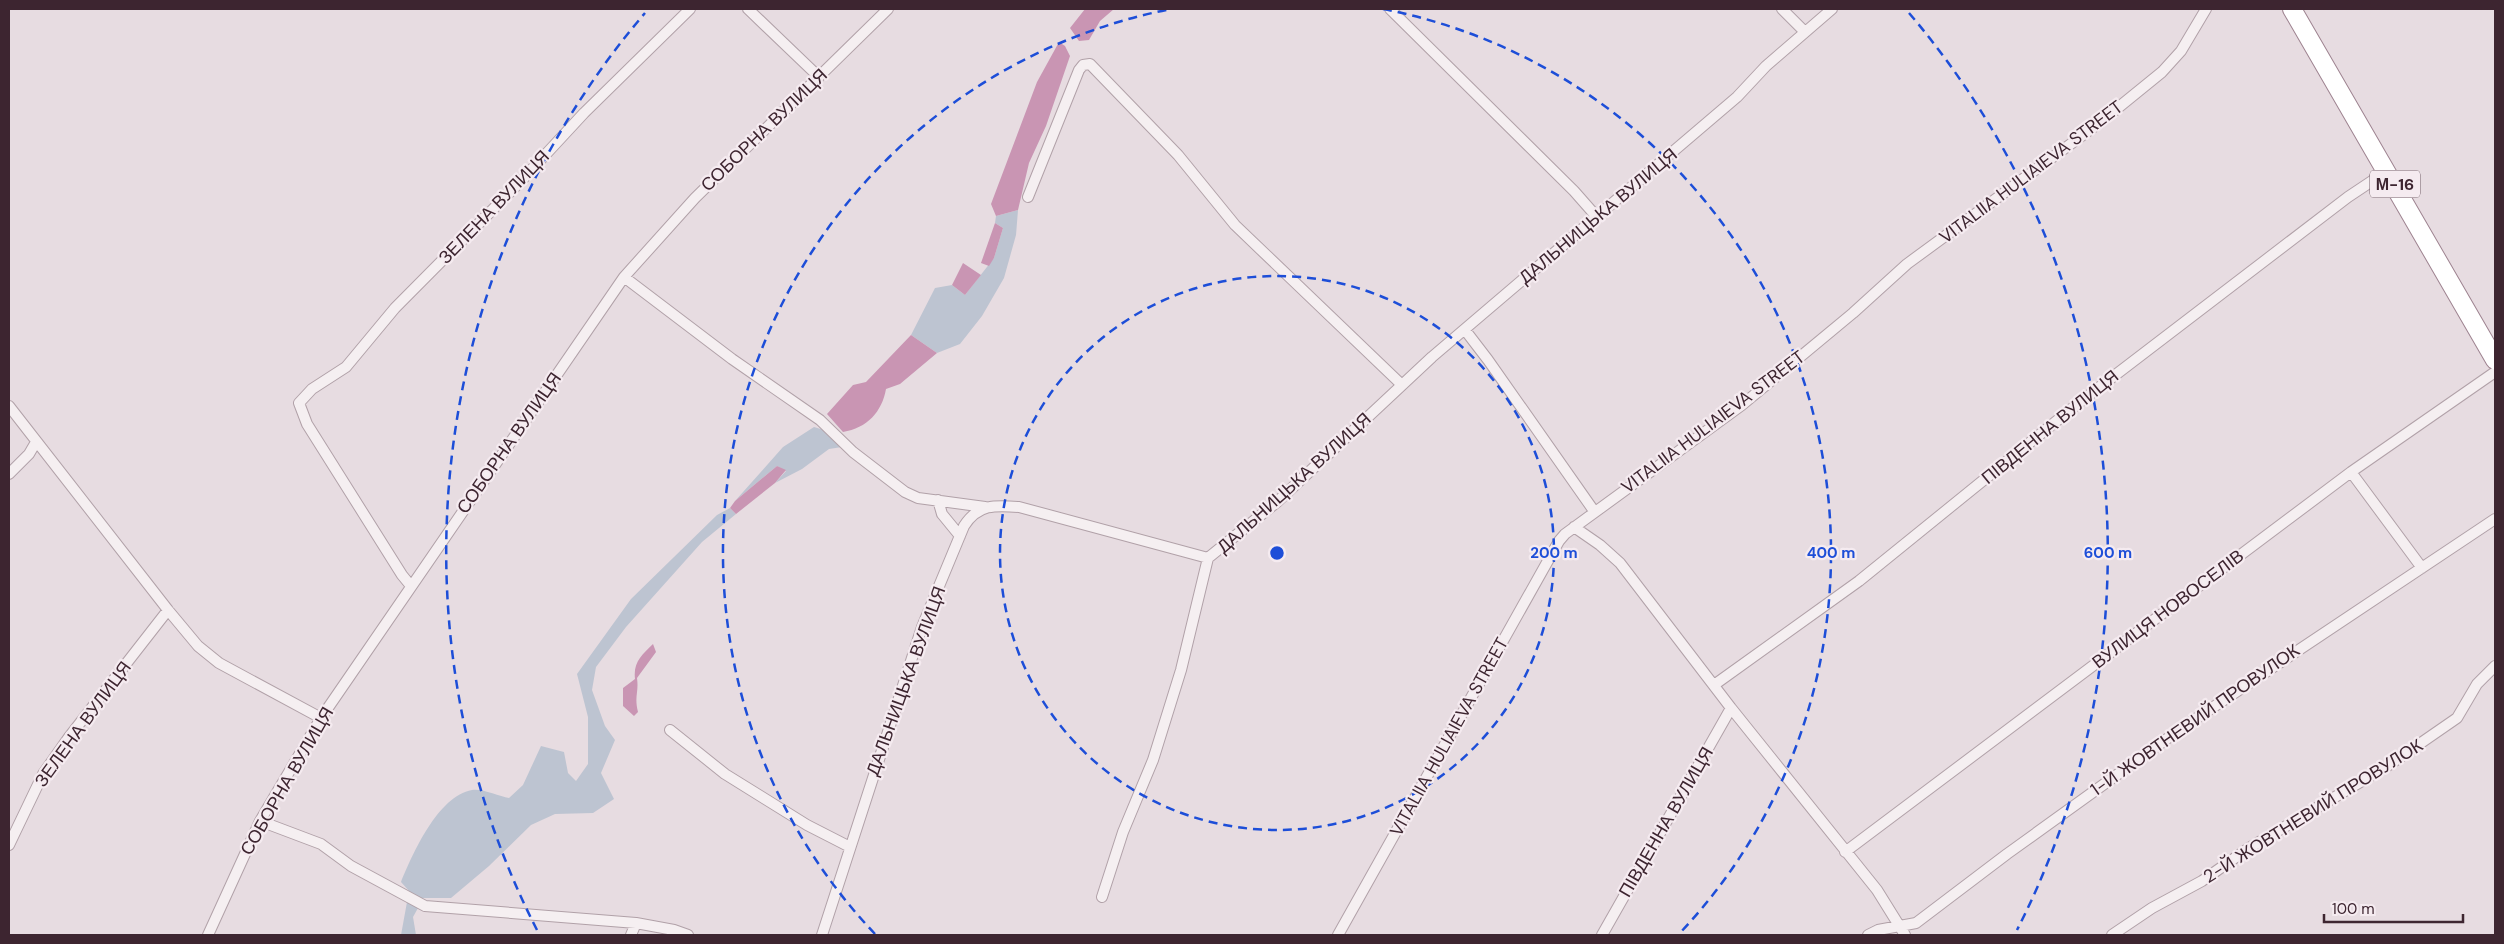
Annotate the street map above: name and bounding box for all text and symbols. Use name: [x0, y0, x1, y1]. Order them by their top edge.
street label: СОБОРНА ВУЛИЦЯ: [695, 63, 833, 197]
street label: VITALIIA HULIAIEVA STREET: [1934, 95, 2128, 249]
street label: ДАЛЬНИЦЬКА ВУЛИЦЯ: [1514, 143, 1682, 289]
street label: ЗЕЛЕНА ВУЛИЦЯ: [433, 145, 555, 269]
road number: М-16: [2370, 170, 2420, 198]
street label: VITALIIA HULIAIEVA STREET: [1616, 345, 1810, 499]
street label: ПІВДЕННА ВУЛИЦЯ: [1976, 364, 2124, 490]
street label: СОБОРНА ВУЛИЦЯ: [451, 368, 567, 518]
street label: ДАЛЬНИЦЬКА ВУЛИЦЯ: [1212, 407, 1376, 559]
text: 200 m: [1530, 543, 1578, 563]
text: 400 m: [1807, 543, 1855, 563]
text: 600 m: [2084, 543, 2132, 563]
centre of rings: [1268, 544, 1286, 562]
street label: ВУЛИЦЯ НОВОСЕЛІВ: [2087, 544, 2249, 674]
street label: ДАЛЬНИЦЬКА ВУЛИЦЯ: [861, 583, 951, 779]
street label: VITALIIA HULIAIEVA STREET: [1384, 633, 1514, 841]
street label: 1-Й ЖОВТНЕВИЙ ПРОВУЛОК: [2086, 638, 2305, 801]
street label: ЗЕЛЕНА ВУЛИЦЯ: [29, 656, 137, 792]
street label: СОБОРНА ВУЛИЦЯ: [235, 703, 339, 859]
street label: 2-Й ЖОВТНЕВИЙ ПРОВУЛОК: [2199, 733, 2428, 889]
street label: ПІВДЕННА ВУЛИЦЯ: [1613, 742, 1719, 902]
scale bar: [2324, 892, 2463, 924]
text: 100 m: [2332, 899, 2375, 919]

